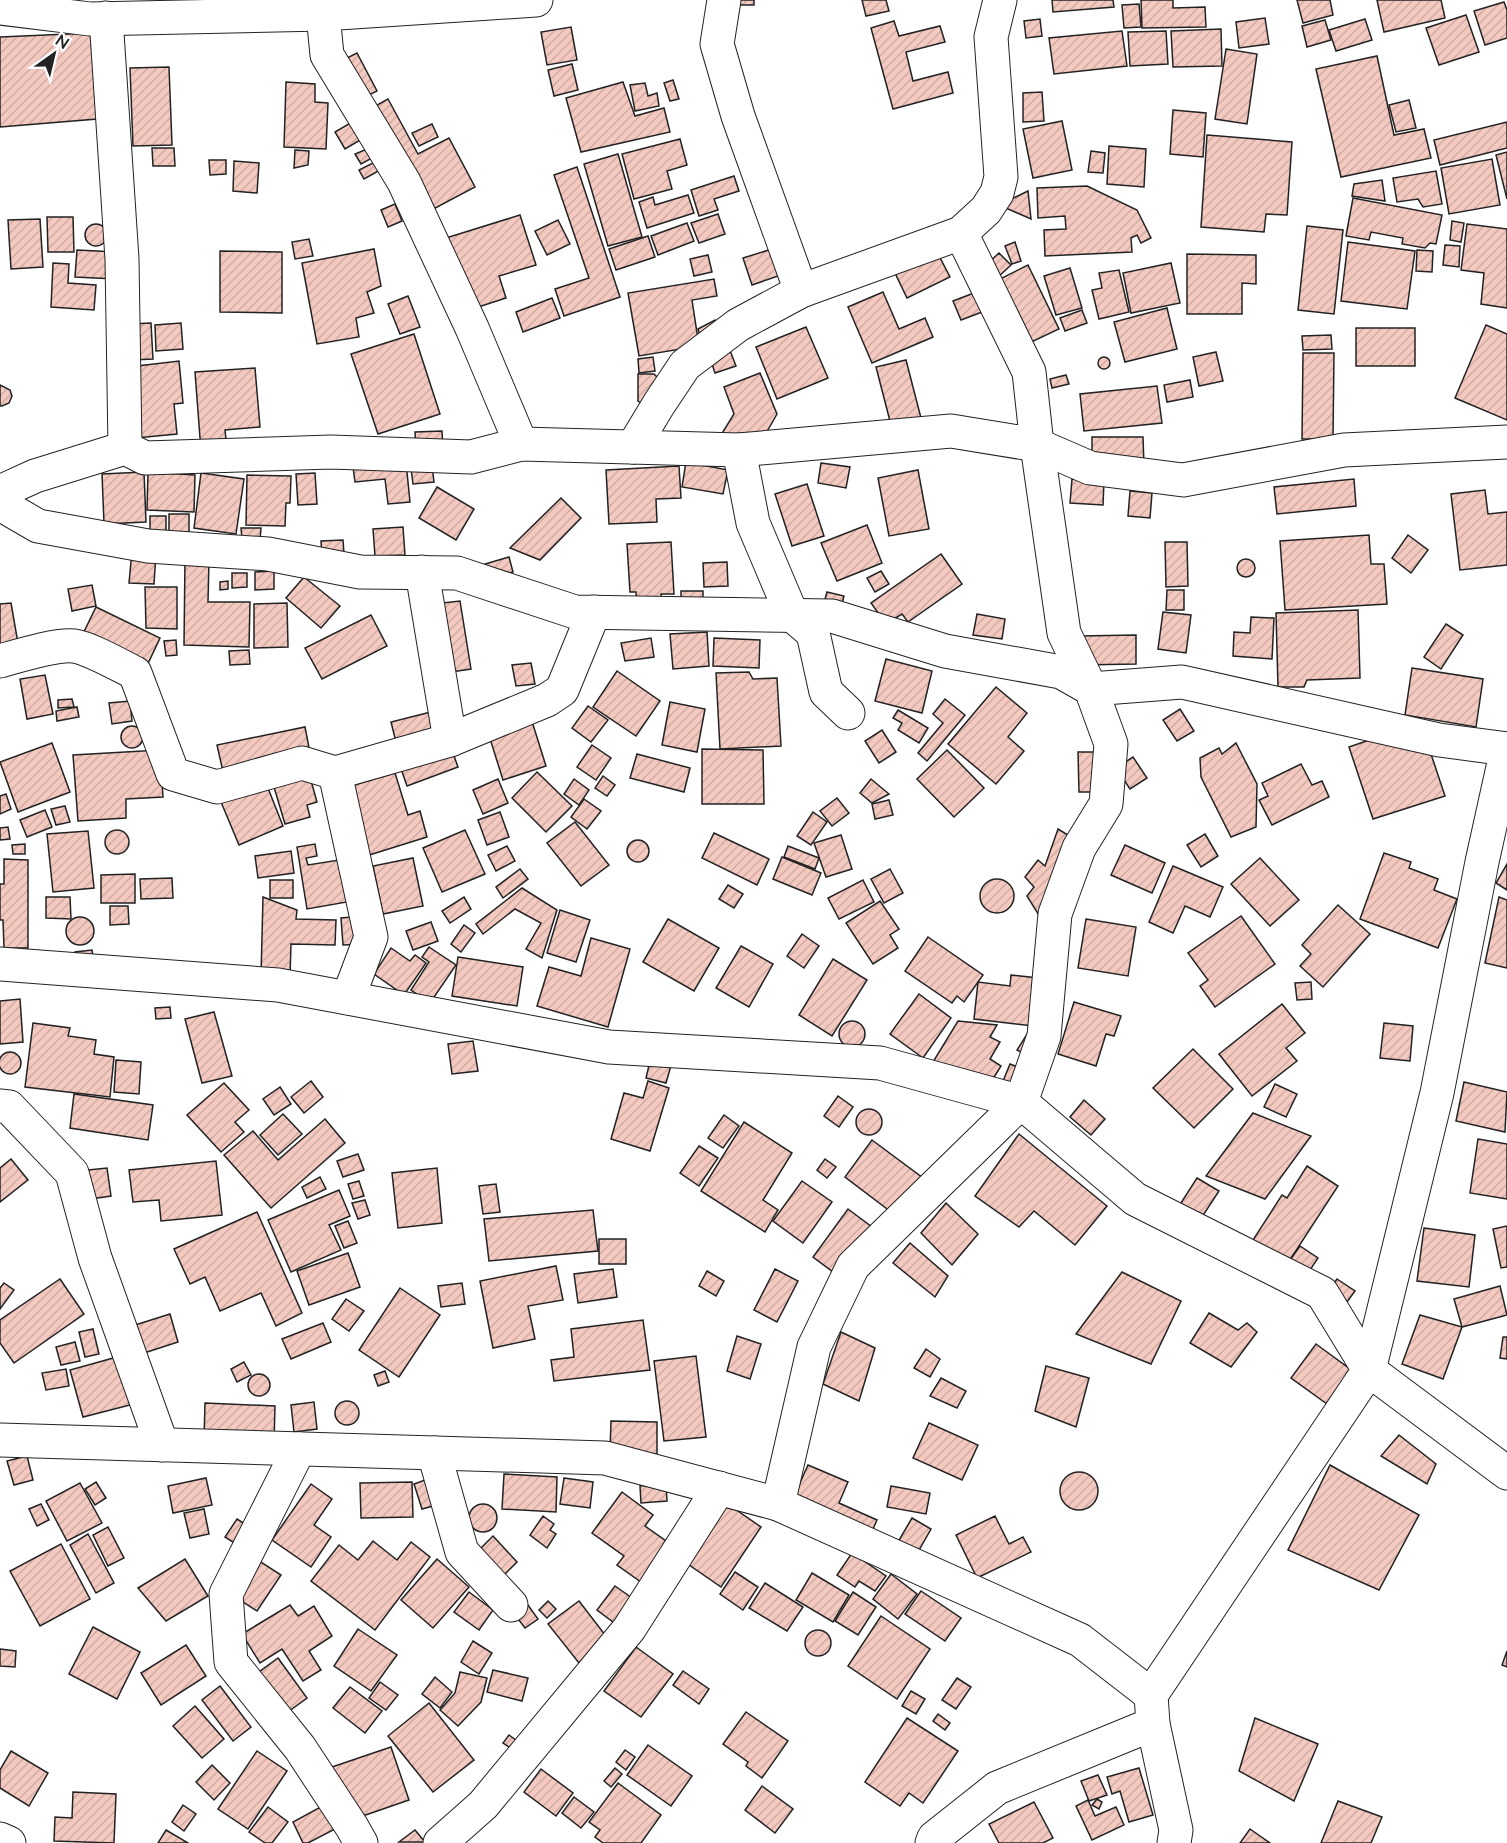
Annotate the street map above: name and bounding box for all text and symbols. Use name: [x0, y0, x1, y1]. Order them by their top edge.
north arrow: [24, 24, 84, 84]
text: N: [52, 30, 73, 52]

